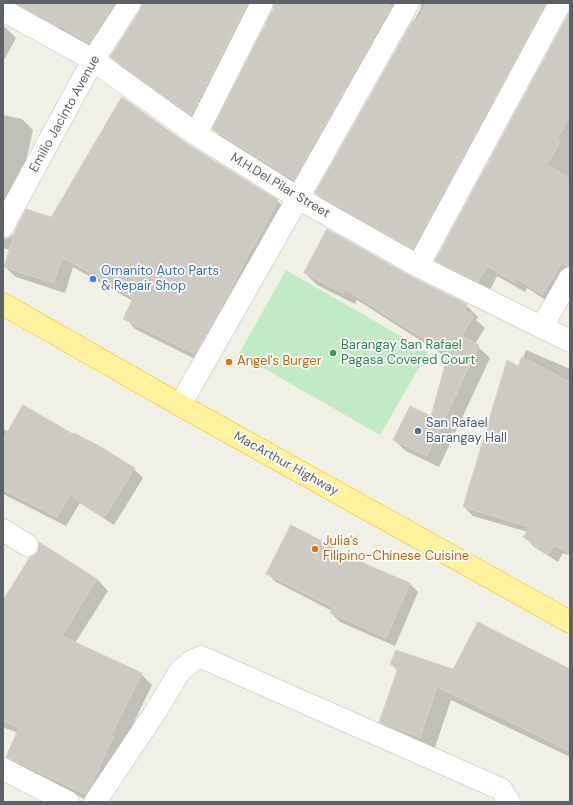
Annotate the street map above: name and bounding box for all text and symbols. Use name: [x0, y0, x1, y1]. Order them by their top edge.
street label: Emilio Jacinto Avenue: [26, 53, 104, 175]
street label: M.H.Del Pilar Street: [227, 150, 333, 222]
place label: Omanito Auto Parts & Repair Shop: [101, 264, 219, 295]
marker: Omanito Auto Parts & Repair Shop: [88, 274, 98, 284]
place label: Barangay San Rafael Pagasa Covered Court: [341, 338, 475, 369]
marker: Barangay San Rafael Pagasa Covered Court: [328, 348, 338, 358]
place label: Angel's Burger: [237, 354, 322, 370]
marker: Angel's Burger: [224, 357, 234, 367]
place label: San Rafael Barangay Hall: [426, 416, 507, 447]
marker: San Rafael Barangay Hall: [413, 426, 423, 436]
street label: MacArthur Highway: [231, 429, 341, 499]
place label: Julia's Filipino-Chinese Cuisine: [323, 534, 469, 565]
marker: Julia's Filipino-Chinese Cuisine: [310, 544, 320, 554]

